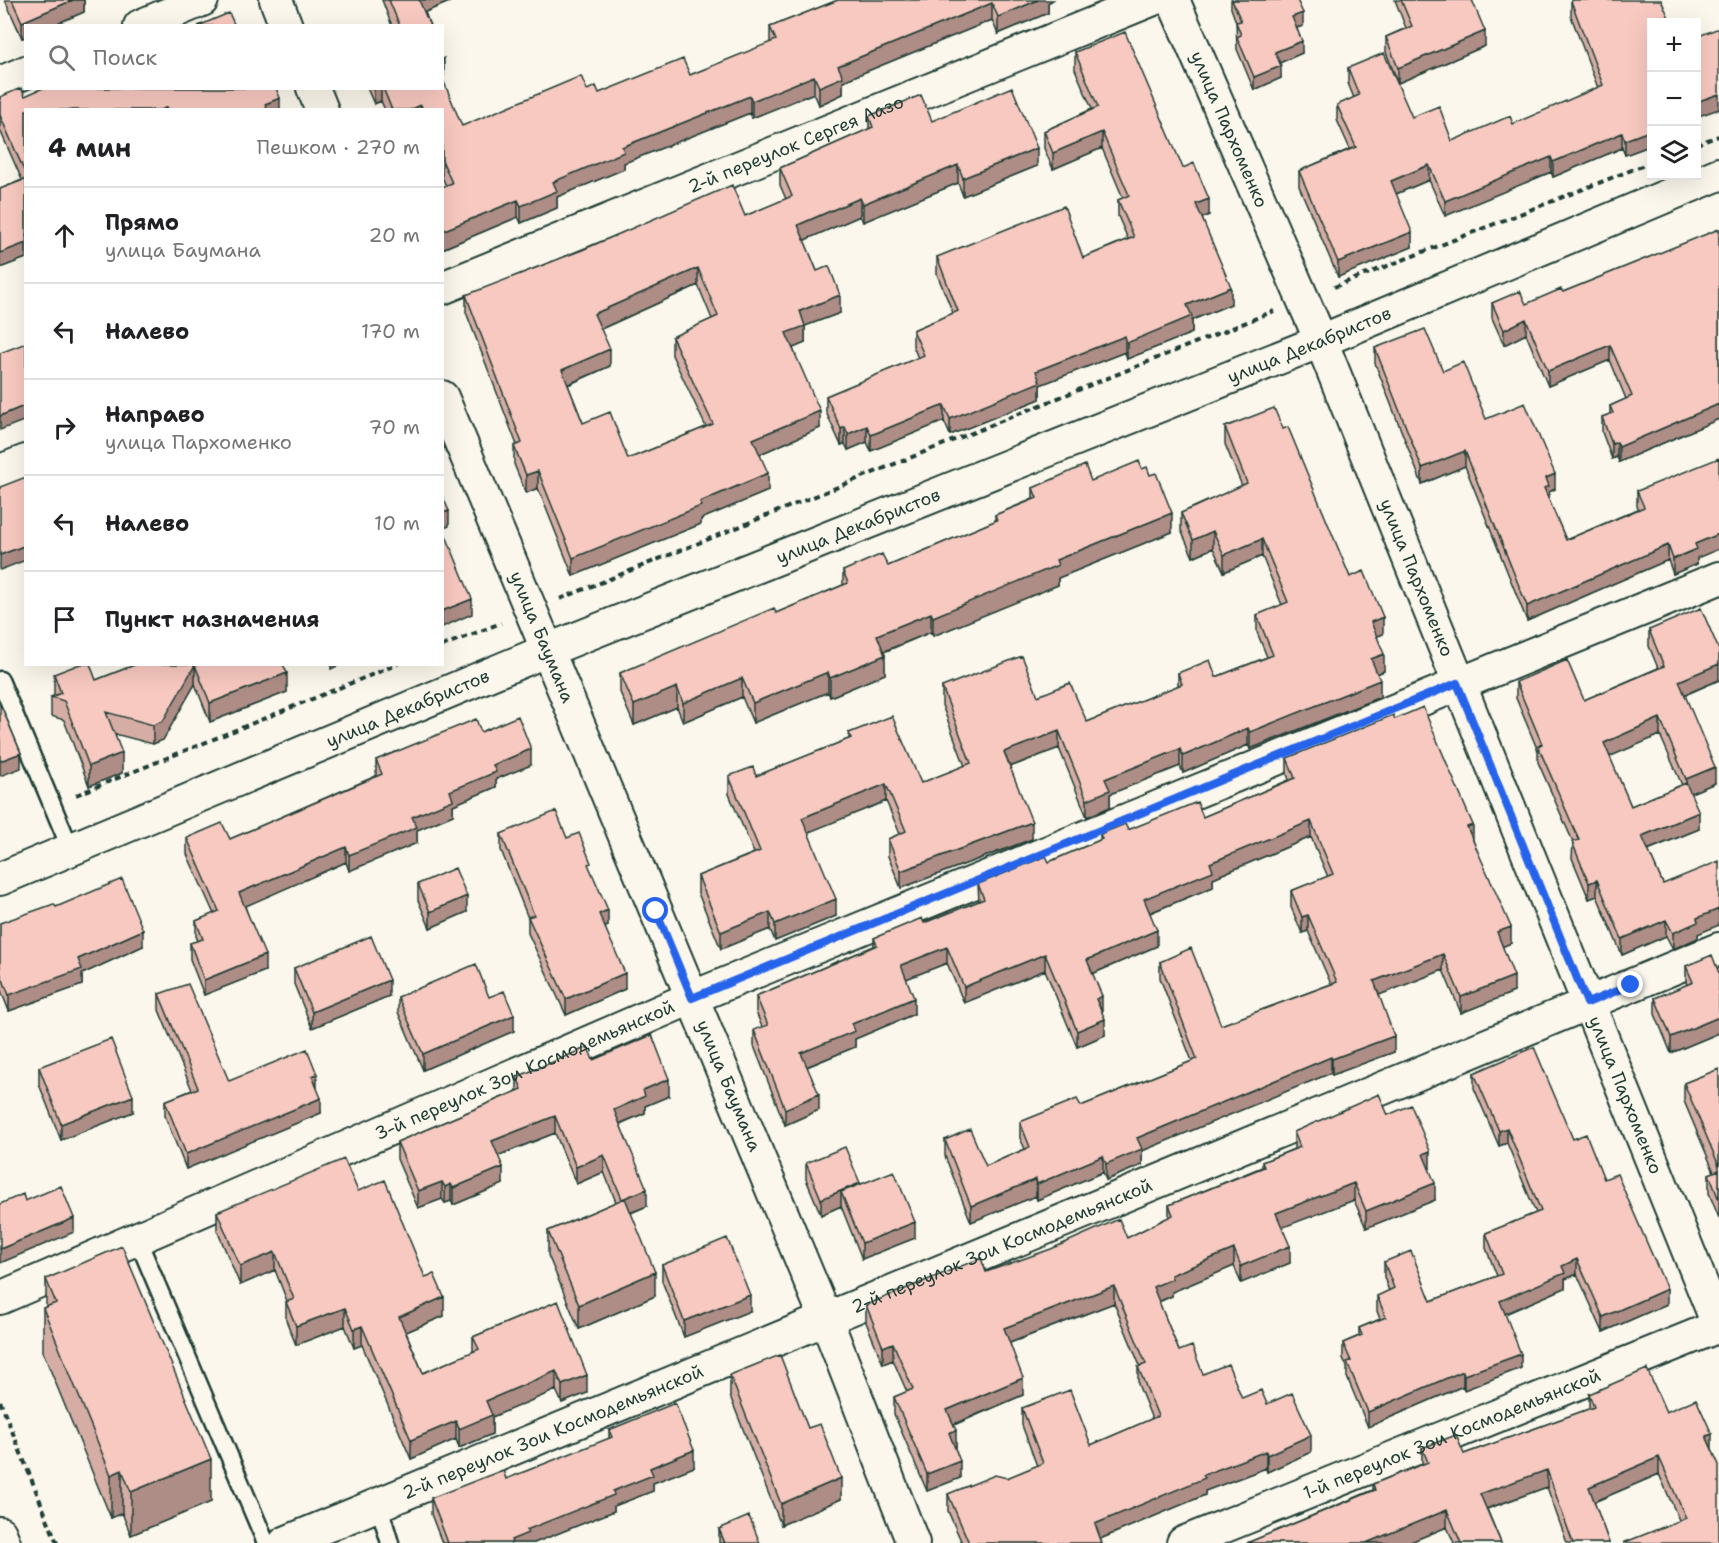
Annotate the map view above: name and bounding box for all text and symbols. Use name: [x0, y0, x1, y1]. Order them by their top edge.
map controls: [1647, 18, 1701, 180]
button: +: [1647, 18, 1701, 72]
search box: [24, 24, 444, 90]
icon: search: [45, 41, 78, 74]
text: Поиск: [93, 43, 157, 72]
street label: улица Пархоменко: [1185, 47, 1274, 211]
button: −: [1647, 72, 1701, 126]
street label: 2-й переулок Сергея Лазо: [684, 90, 907, 199]
button: layers: [1647, 126, 1701, 180]
text: 4 мин: [48, 130, 131, 165]
text: Пешком · 270 m: [257, 134, 420, 160]
text: Прямо: [105, 208, 179, 237]
icon: ahead: [48, 219, 81, 252]
text: 20 m: [369, 222, 420, 248]
text: улица Баумана: [105, 237, 261, 263]
street label: улица Декабристов: [1224, 301, 1395, 389]
icon: left: [48, 315, 81, 348]
text: Налево: [105, 317, 189, 346]
text: 170 m: [361, 318, 420, 344]
text: Направо: [105, 400, 205, 429]
icon: right: [48, 411, 81, 444]
text: 70 m: [368, 414, 420, 440]
text: улица Пархоменко: [105, 429, 292, 455]
street label: улица Декабристов: [773, 482, 944, 570]
street label: улица Пархоменко: [1374, 495, 1459, 660]
icon: left: [48, 507, 81, 540]
text: Налево: [105, 509, 189, 538]
text: 10 m: [374, 510, 420, 536]
street label: улица Баумана: [504, 568, 580, 706]
icon: arrive: [48, 603, 81, 636]
text: Пункт назначения: [105, 605, 319, 634]
street label: улица Декабристов: [323, 664, 493, 753]
route start: [642, 897, 668, 923]
route end: [1617, 971, 1643, 997]
street label: 3-й переулок Зои Космодемьянской: [371, 994, 679, 1146]
street label: улица Пархоменко: [1583, 1013, 1668, 1178]
street label: улица Баумана: [691, 1016, 767, 1155]
street label: 2-й переулок Зои Космодемьянской: [848, 1173, 1156, 1319]
street label: 2-й переулок Зои Космодемьянской: [399, 1359, 707, 1505]
street label: 1-й переулок Зои Космодемьянской: [1299, 1363, 1604, 1505]

